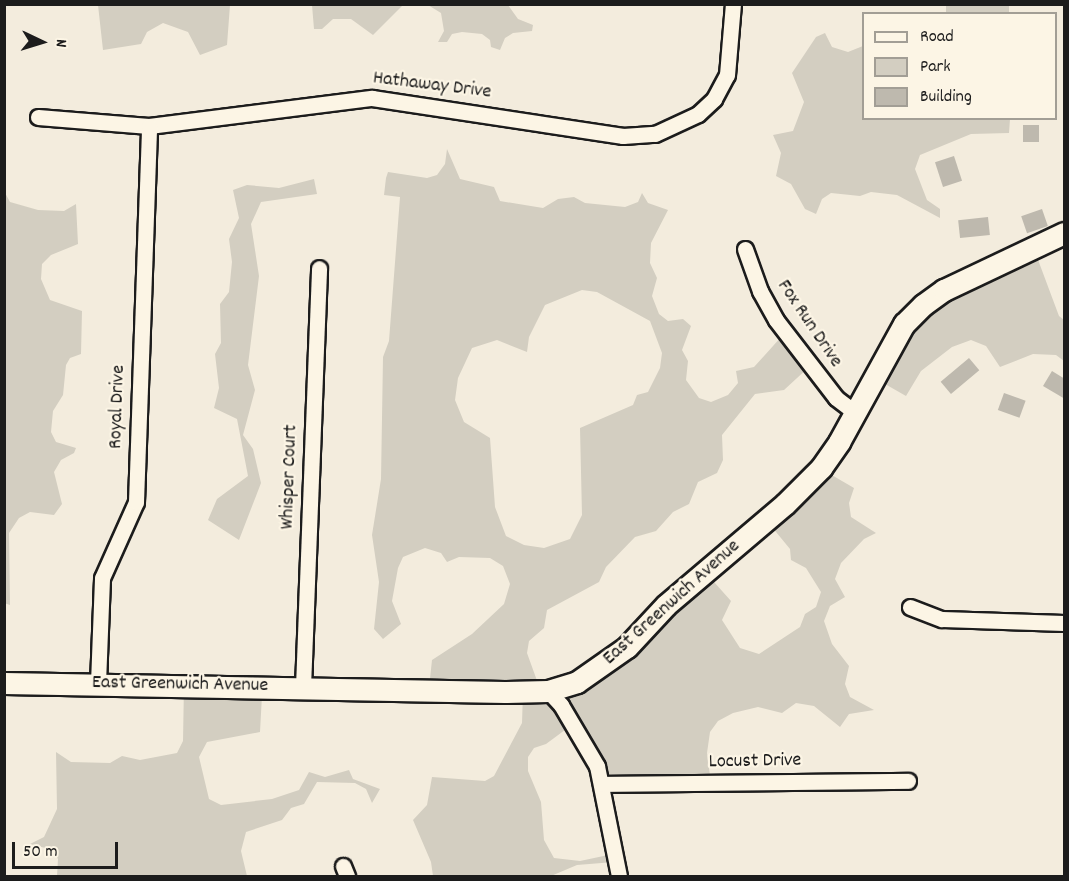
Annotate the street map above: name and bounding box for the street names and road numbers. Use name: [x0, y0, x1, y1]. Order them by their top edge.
street label: Hathaway Drive: [371, 67, 493, 105]
street label: Fox Run Drive: [771, 276, 847, 372]
street label: Royal Drive: [105, 365, 131, 449]
street label: Whisper Court: [276, 424, 304, 530]
street label: East Greenwich Avenue: [598, 535, 746, 671]
street label: East Greenwich Avenue: [92, 671, 268, 699]
street label: Locust Drive: [708, 749, 802, 775]

